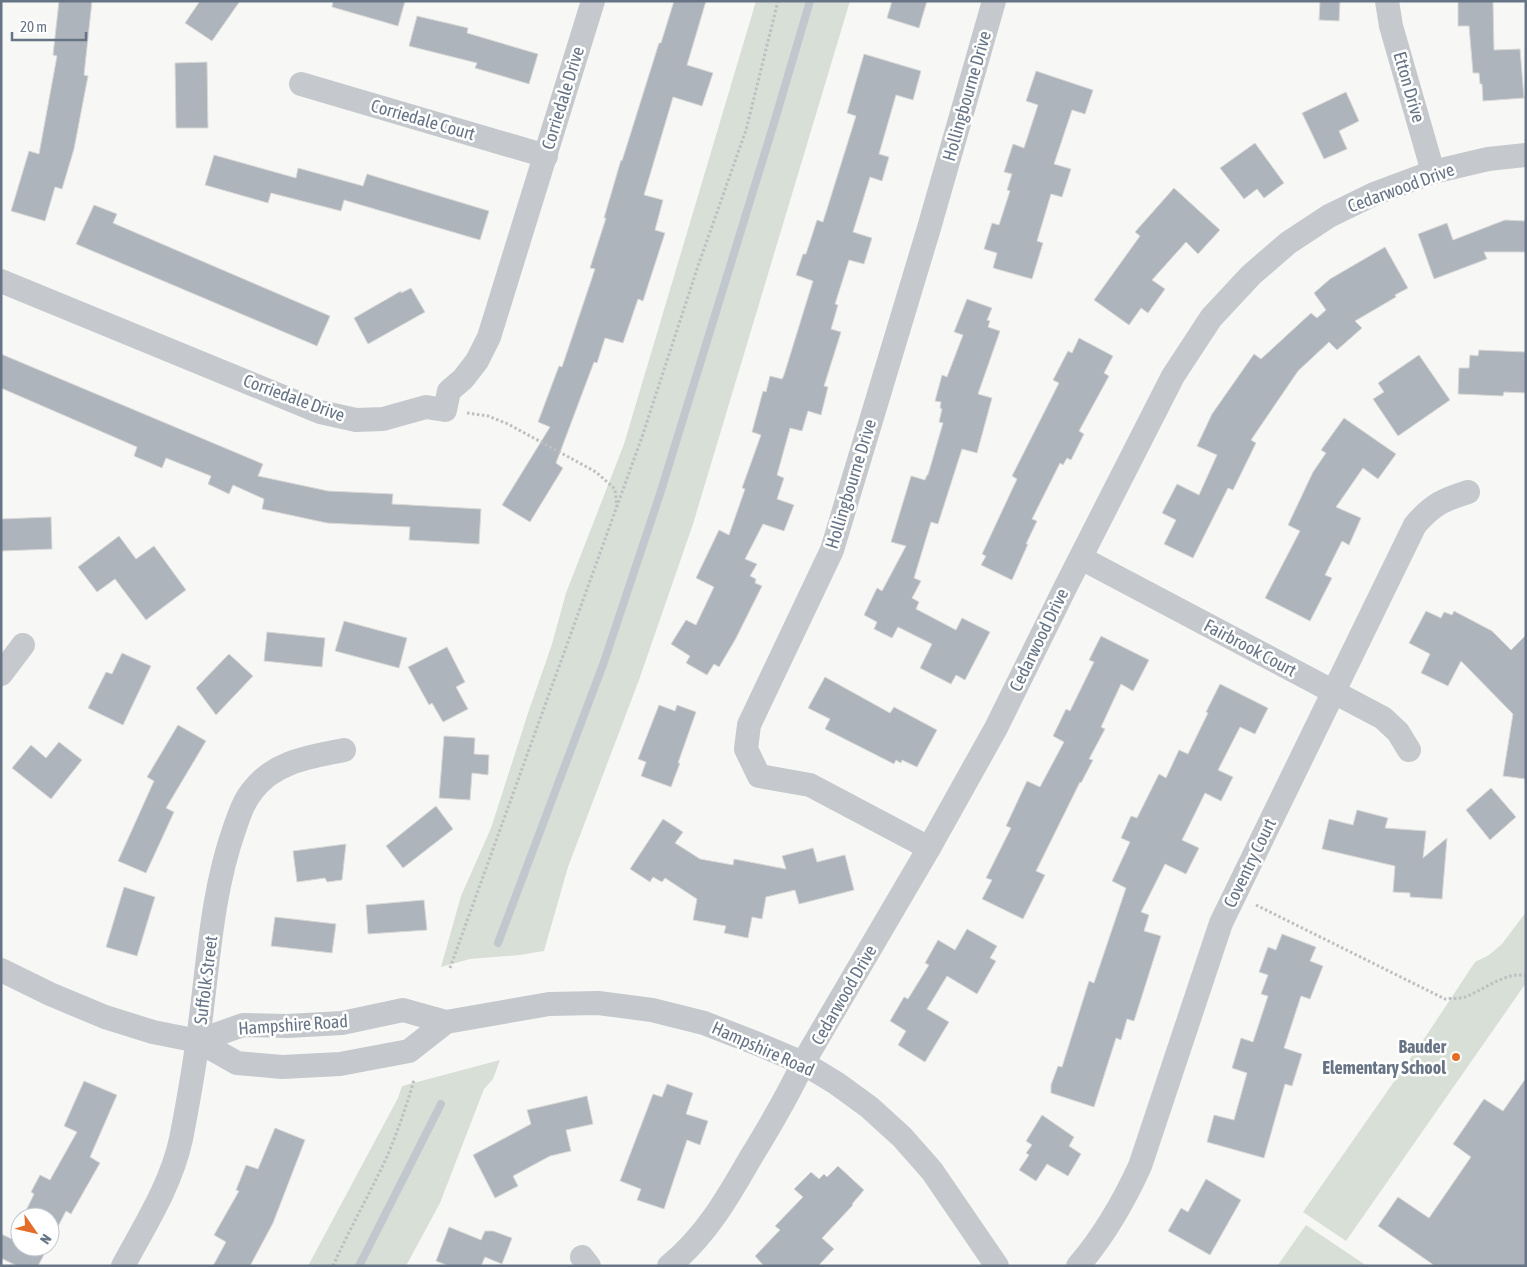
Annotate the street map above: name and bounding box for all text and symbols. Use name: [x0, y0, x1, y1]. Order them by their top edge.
scale bar: [12, 10, 86, 42]
text: 20 m: [20, 18, 47, 35]
street label: Hollingbourne Drive: [938, 28, 995, 163]
street label: Corriedale Drive: [537, 44, 588, 152]
street label: Etton Drive: [1389, 49, 1430, 125]
street label: Corriedale Court: [369, 95, 478, 144]
street label: Cedarwood Drive: [1345, 159, 1457, 217]
street label: Corriedale Drive: [241, 369, 348, 426]
street label: Hollingbourne Drive: [821, 417, 880, 551]
street label: Cedarwood Drive: [1005, 585, 1072, 695]
street label: Fairbrook Court: [1201, 614, 1300, 681]
street label: Coventry Court: [1219, 815, 1280, 911]
street label: Suffolk Street: [190, 934, 221, 1025]
street label: Cedarwood Drive: [807, 941, 881, 1048]
street label: Hampshire Road: [237, 1010, 348, 1039]
street label: Hampshire Road: [709, 1017, 818, 1080]
place label: Bauder Elementary School: [1322, 1036, 1447, 1078]
marker: Bauder Elementary School: [1450, 1051, 1462, 1063]
north arrow: [10, 1207, 60, 1257]
text: N: [37, 1231, 55, 1247]

